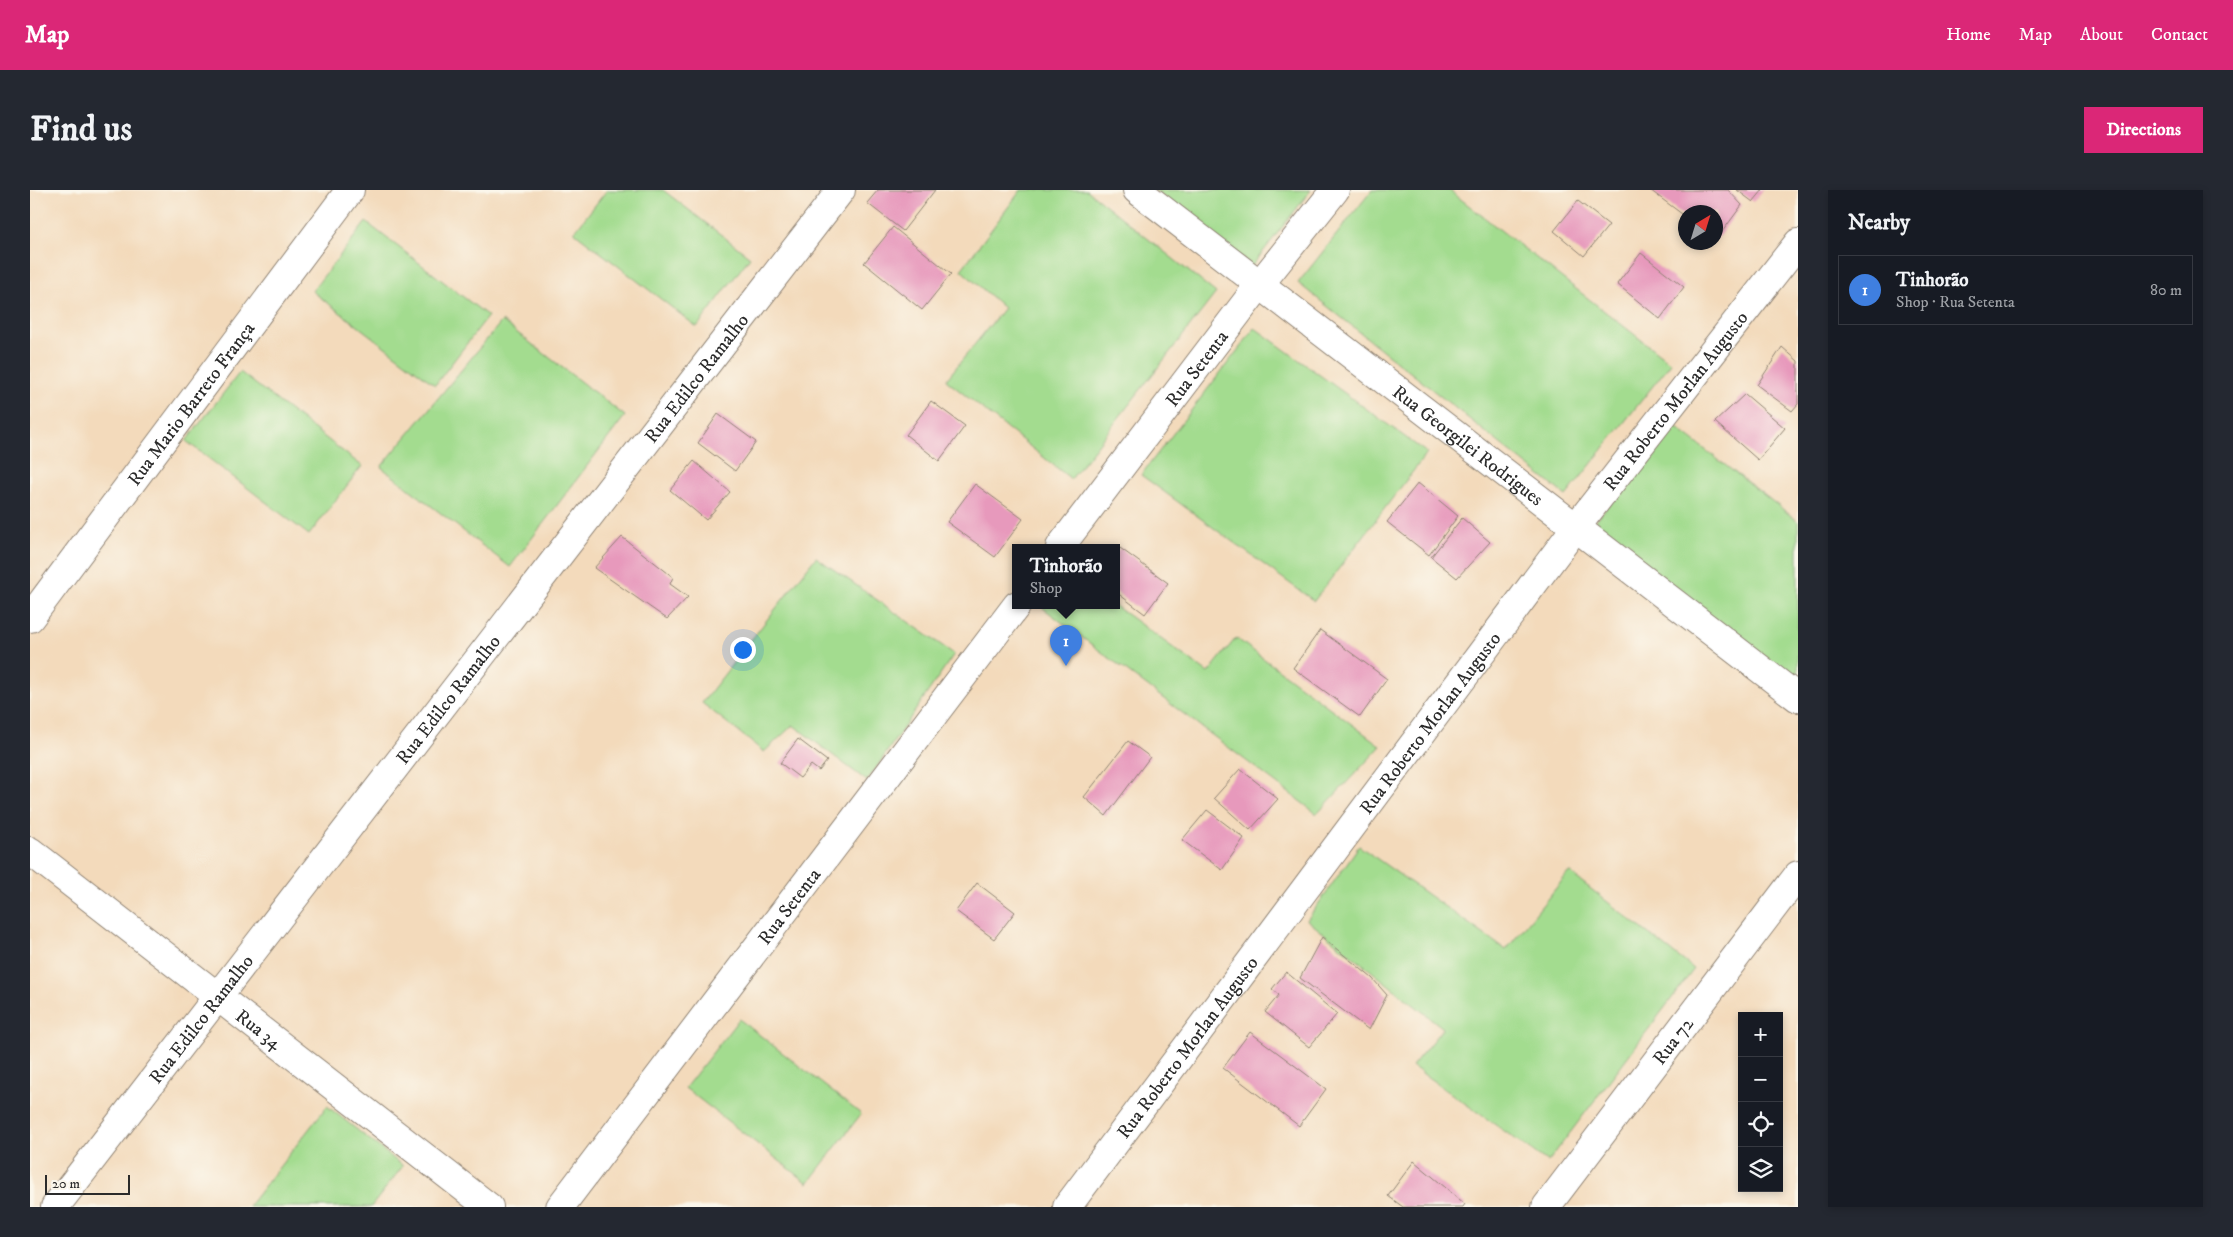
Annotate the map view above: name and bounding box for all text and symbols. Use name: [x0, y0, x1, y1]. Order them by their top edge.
text: Map: [25, 20, 69, 50]
text: Home: [1946, 24, 1991, 46]
text: Map: [2019, 24, 2052, 46]
text: About: [2080, 24, 2123, 46]
text: Contact: [2151, 24, 2208, 46]
button: Directions: [2084, 107, 2203, 153]
text: Find us: [30, 108, 132, 152]
north arrow: [1678, 205, 1723, 250]
text: Nearby: [1848, 210, 1910, 236]
text: Tinhorão: [1896, 269, 1969, 292]
text: 1: [1862, 280, 1868, 300]
text: 80 m: [2150, 280, 2182, 300]
text: Shop · Rua Setenta: [1896, 292, 2015, 312]
street label: Rua Roberto Morlan Augusto: [1599, 307, 1753, 496]
street label: Rua Edilco Ramalho: [640, 310, 754, 448]
street label: Rua Mario Barreto França: [123, 318, 260, 491]
street label: Rua Setenta: [1161, 326, 1234, 412]
street label: Rua Georgilei Rodrigues: [1388, 381, 1547, 511]
popup: [1012, 544, 1120, 609]
text: Tinhorão: [1030, 555, 1102, 578]
text: Shop: [1030, 578, 1062, 598]
pin: 1: [1050, 625, 1082, 666]
street label: Rua Roberto Morlan Augusto: [1355, 628, 1506, 819]
street label: Rua Edilco Ramalho: [392, 631, 506, 769]
your location: [730, 637, 756, 663]
street label: Rua Setenta: [753, 864, 826, 950]
street label: Rua Edilco Ramalho: [145, 950, 259, 1089]
street label: Rua Roberto Morlan Augusto: [1112, 952, 1264, 1143]
street label: Rua 34: [231, 1005, 287, 1056]
map controls: [1738, 1012, 1783, 1192]
button: +: [1738, 1012, 1783, 1057]
street label: Rua 72: [1648, 1013, 1699, 1070]
button: −: [1738, 1057, 1783, 1102]
button: locate: [1738, 1102, 1783, 1147]
button: layers: [1738, 1147, 1783, 1192]
scale bar: [45, 1172, 130, 1195]
text: 20 m: [52, 1175, 80, 1193]

